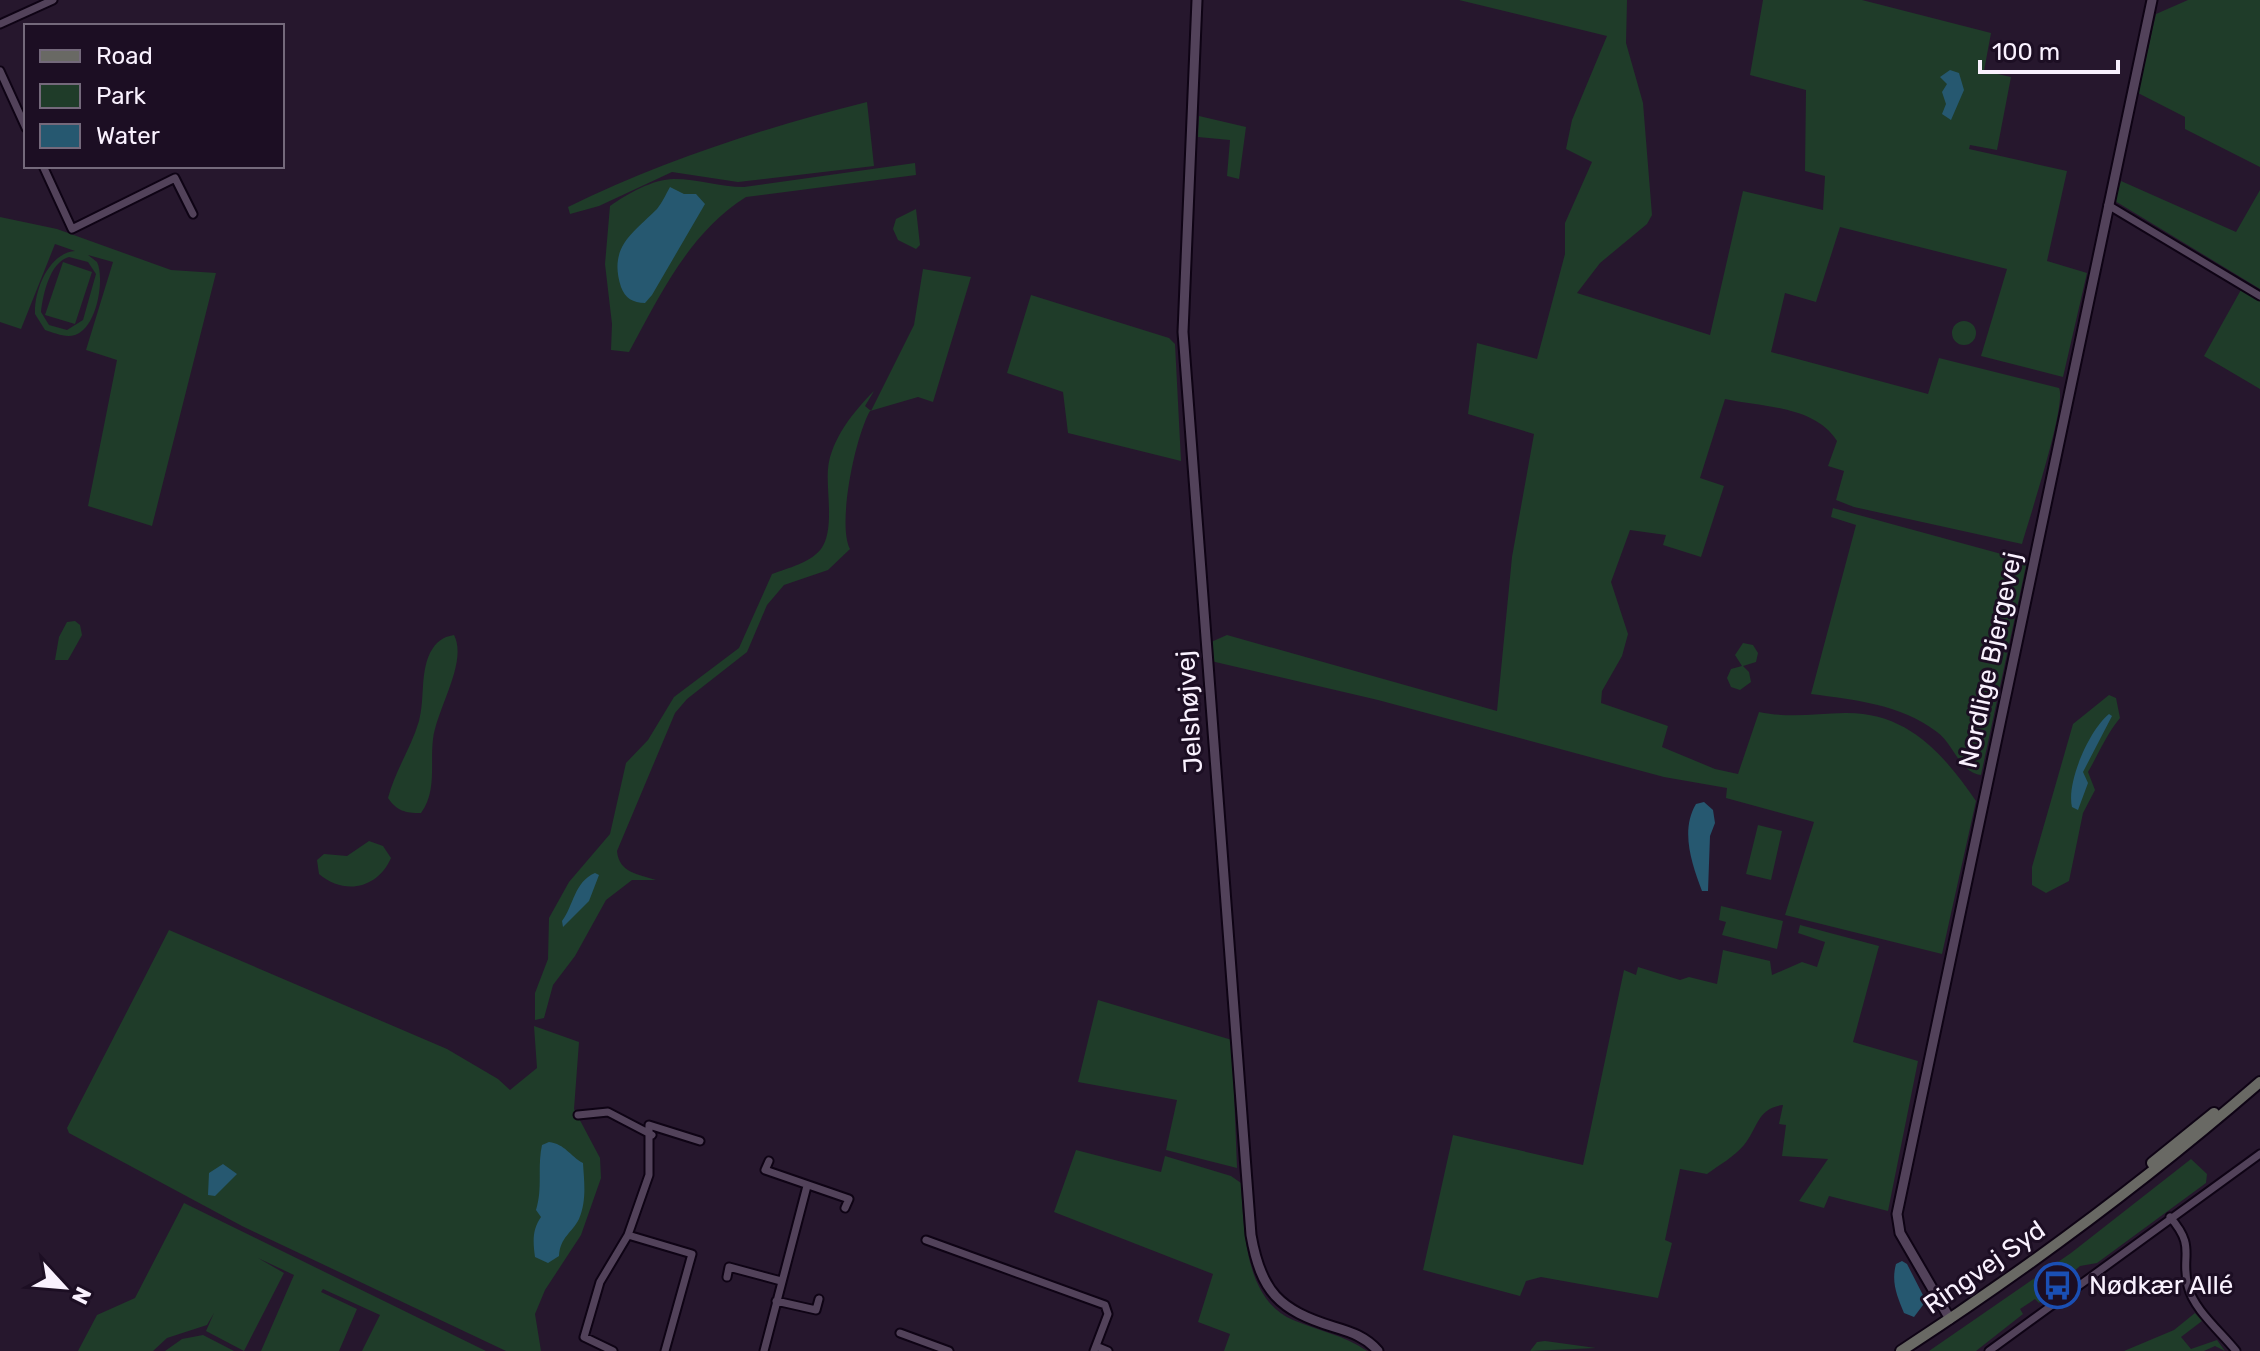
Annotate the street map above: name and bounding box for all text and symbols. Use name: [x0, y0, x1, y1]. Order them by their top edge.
legend: [24, 24, 284, 168]
scale bar: [1980, 24, 2118, 74]
text: 100 m: [1992, 38, 2060, 66]
text: Road: [96, 42, 153, 70]
text: Park: [96, 82, 147, 110]
text: Water: [96, 122, 160, 150]
street label: Nordlige Bjergevej: [1952, 549, 2029, 771]
street label: Jelshøjvej: [1170, 649, 1209, 774]
street label: Ringvej Syd: [1917, 1214, 2051, 1321]
north arrow: [24, 1247, 104, 1327]
bus stop icon: Nødkær Allé: [2034, 1261, 2082, 1309]
place label: Nødkær Allé: [2089, 1270, 2233, 1301]
text: N: [66, 1283, 97, 1309]

